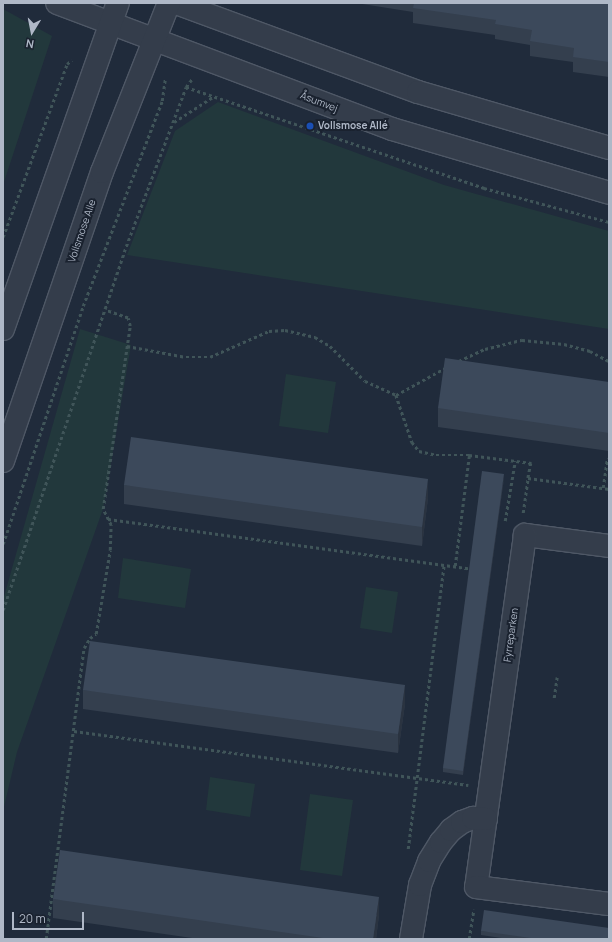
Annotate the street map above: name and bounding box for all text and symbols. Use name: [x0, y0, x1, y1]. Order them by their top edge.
north arrow: [12, 12, 52, 52]
text: N: [25, 36, 35, 52]
street label: Åsumvej: [299, 89, 339, 115]
place label: Vollsmose Allé: [318, 120, 388, 132]
marker: Vollsmose Allé: [305, 121, 315, 131]
street label: Vollsmose Alle: [66, 198, 98, 264]
street label: Fyrreparken: [501, 607, 521, 663]
scale bar: [14, 904, 86, 930]
text: 20 m: [19, 910, 46, 927]

